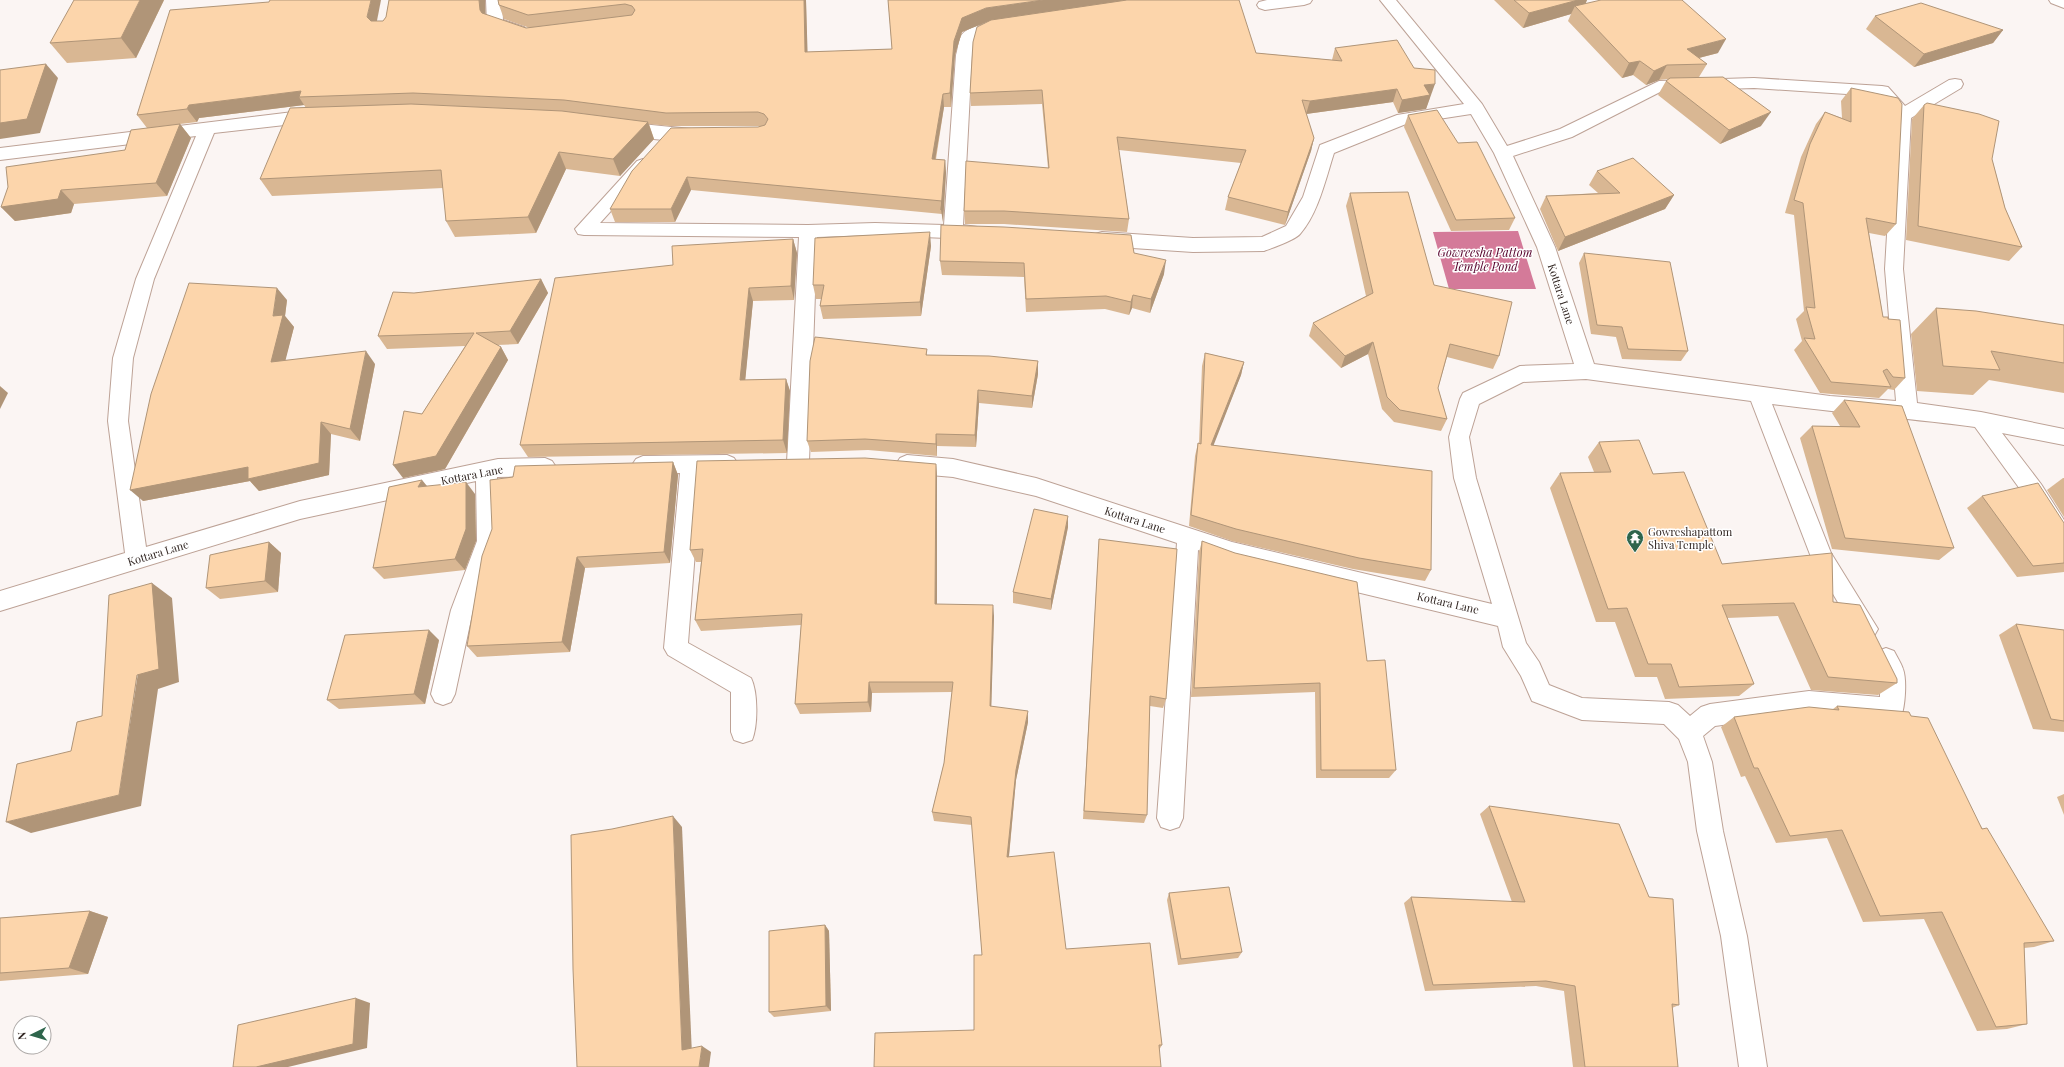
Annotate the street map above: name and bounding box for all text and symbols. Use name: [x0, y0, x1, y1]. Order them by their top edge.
water label: Gowreesha Pattom Temple Pond: [1438, 244, 1533, 274]
street label: Kottara Lane: [1545, 262, 1578, 327]
street label: Kottara Lane: [439, 461, 505, 488]
street label: Kottara Lane: [1103, 503, 1168, 537]
place label: Gowreshapattom Shiva Temple: [1648, 524, 1733, 552]
temple icon: Gowreshapattom Shiva Temple: [1625, 528, 1645, 553]
street label: Kottara Lane: [125, 536, 191, 569]
street label: Kottara Lane: [1416, 588, 1481, 617]
north arrow: [12, 1015, 52, 1055]
text: N: [14, 1031, 29, 1041]

